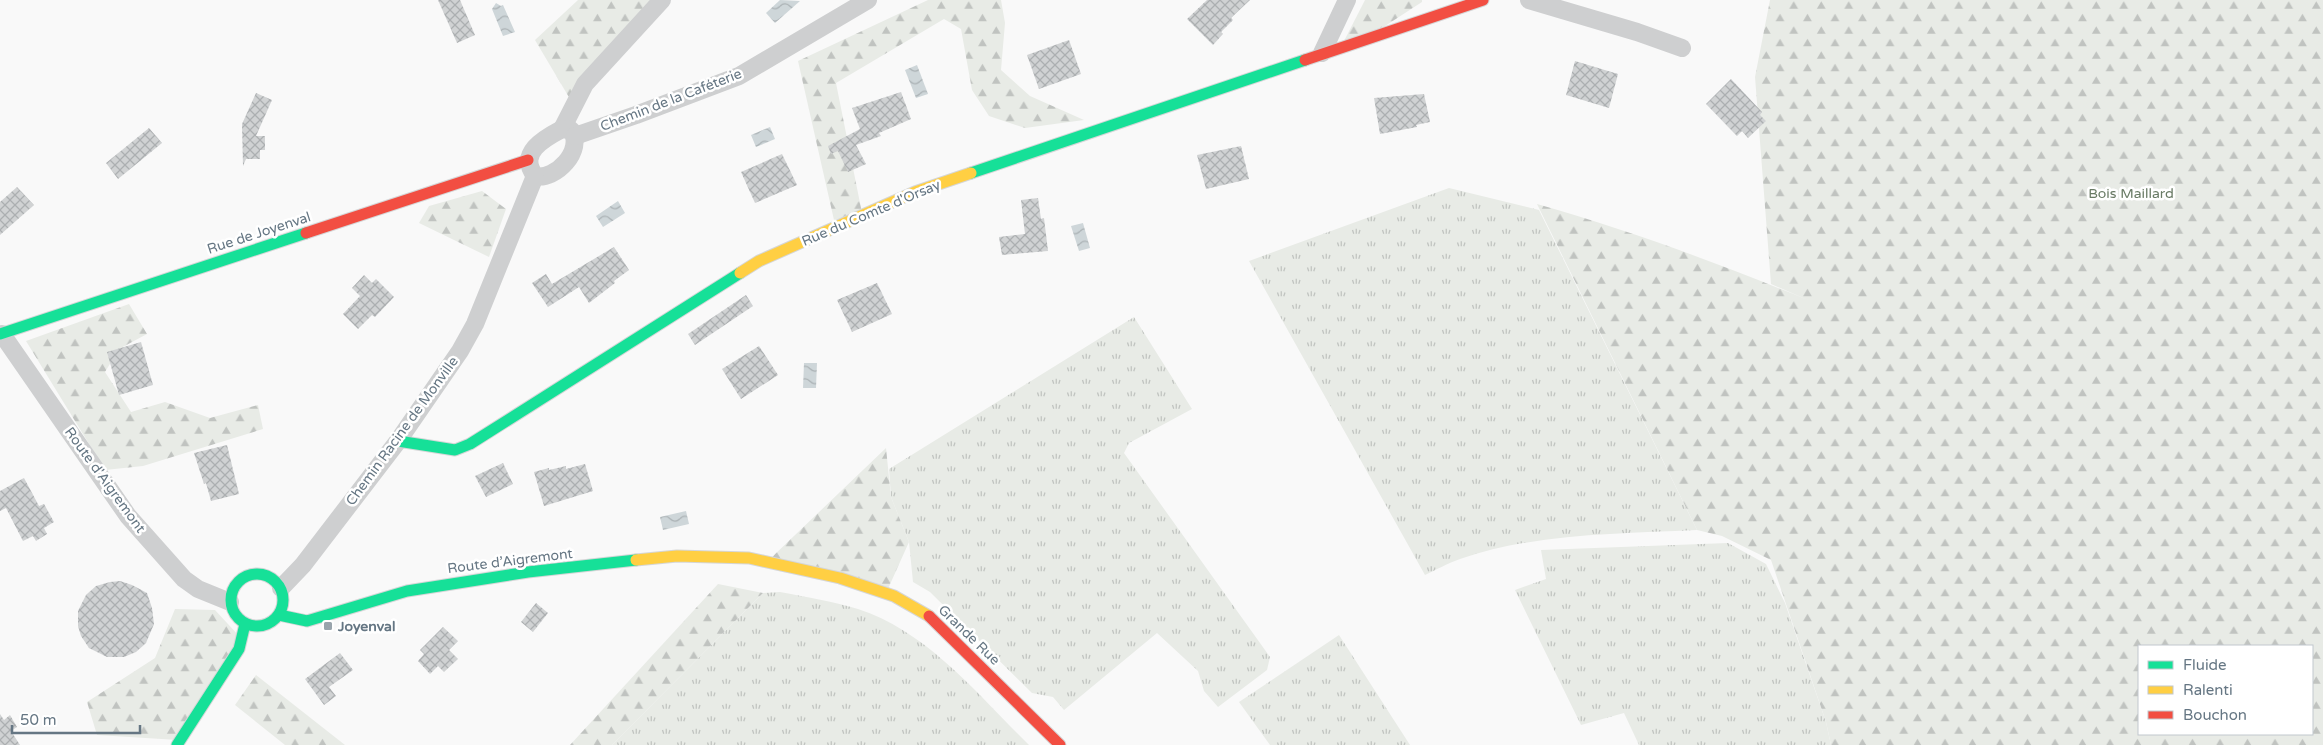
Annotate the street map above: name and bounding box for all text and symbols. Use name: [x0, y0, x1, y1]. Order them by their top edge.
street label: Chemin de la Caféterie: [598, 65, 744, 135]
street label: Rue du Comte d'Orsay: [799, 176, 943, 250]
park label: Bois Maillard: [2088, 185, 2174, 202]
street label: Rue de Joyenval: [205, 208, 313, 258]
street label: Chemin Racine de Monville: [342, 353, 462, 509]
street label: Route d'Aigremont: [61, 424, 149, 537]
street label: Route d’Aigremont: [446, 545, 574, 577]
street label: Grande Rue: [935, 601, 1003, 669]
place label: Joyenval: [337, 618, 395, 635]
marker: Joyenval: [322, 620, 334, 632]
legend: [2138, 645, 2313, 735]
text: Fluide: [2183, 656, 2227, 674]
text: Ralenti: [2183, 681, 2233, 699]
scale bar: [12, 702, 140, 734]
text: Bouchon: [2183, 706, 2247, 724]
text: 50 m: [20, 711, 57, 729]

